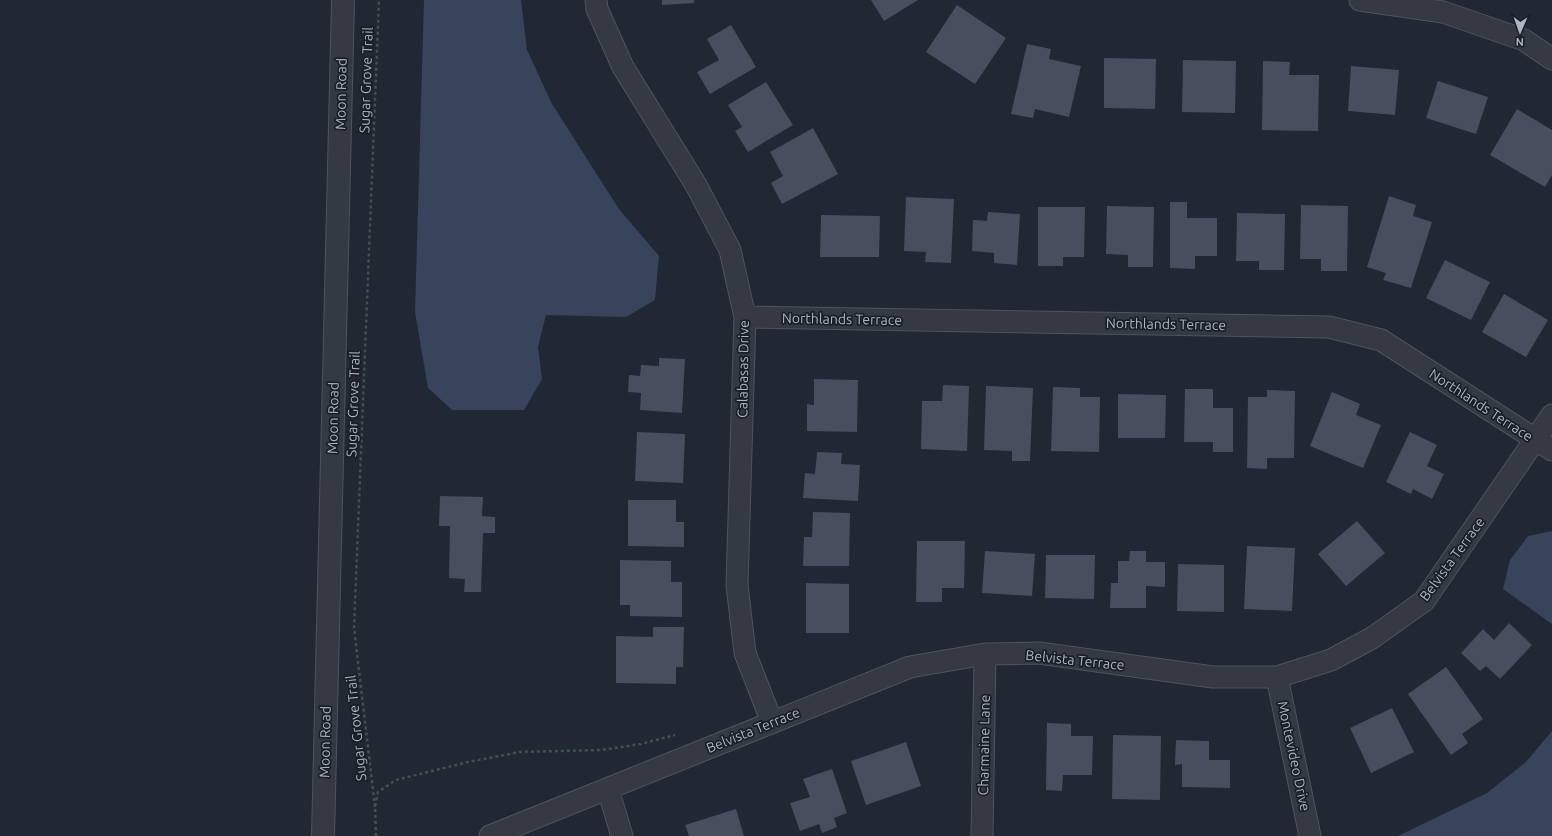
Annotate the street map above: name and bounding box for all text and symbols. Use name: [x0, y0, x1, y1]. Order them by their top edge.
north arrow: [1500, 12, 1540, 52]
street label: Sugar Grove Trail: [356, 26, 376, 133]
text: N: [1515, 36, 1524, 48]
street label: Moon Road: [332, 58, 350, 130]
street label: Northlands Terrace: [782, 310, 902, 328]
street label: Northlands Terrace: [1106, 315, 1226, 333]
street label: Calabasas Drive: [734, 320, 752, 418]
street label: Sugar Grove Trail: [343, 350, 363, 457]
street label: Northlands Terrace: [1426, 366, 1536, 444]
street label: Moon Road: [324, 382, 342, 454]
street label: Belvista Terrace: [1416, 514, 1488, 604]
street label: Belvista Terrace: [1025, 647, 1125, 673]
street label: Sugar Grove Trail: [342, 674, 370, 782]
street label: Charmaine Lane: [975, 694, 993, 796]
street label: Montevideo Drive: [1275, 699, 1313, 813]
street label: Belvista Terrace: [704, 704, 802, 756]
street label: Moon Road: [316, 706, 334, 778]

